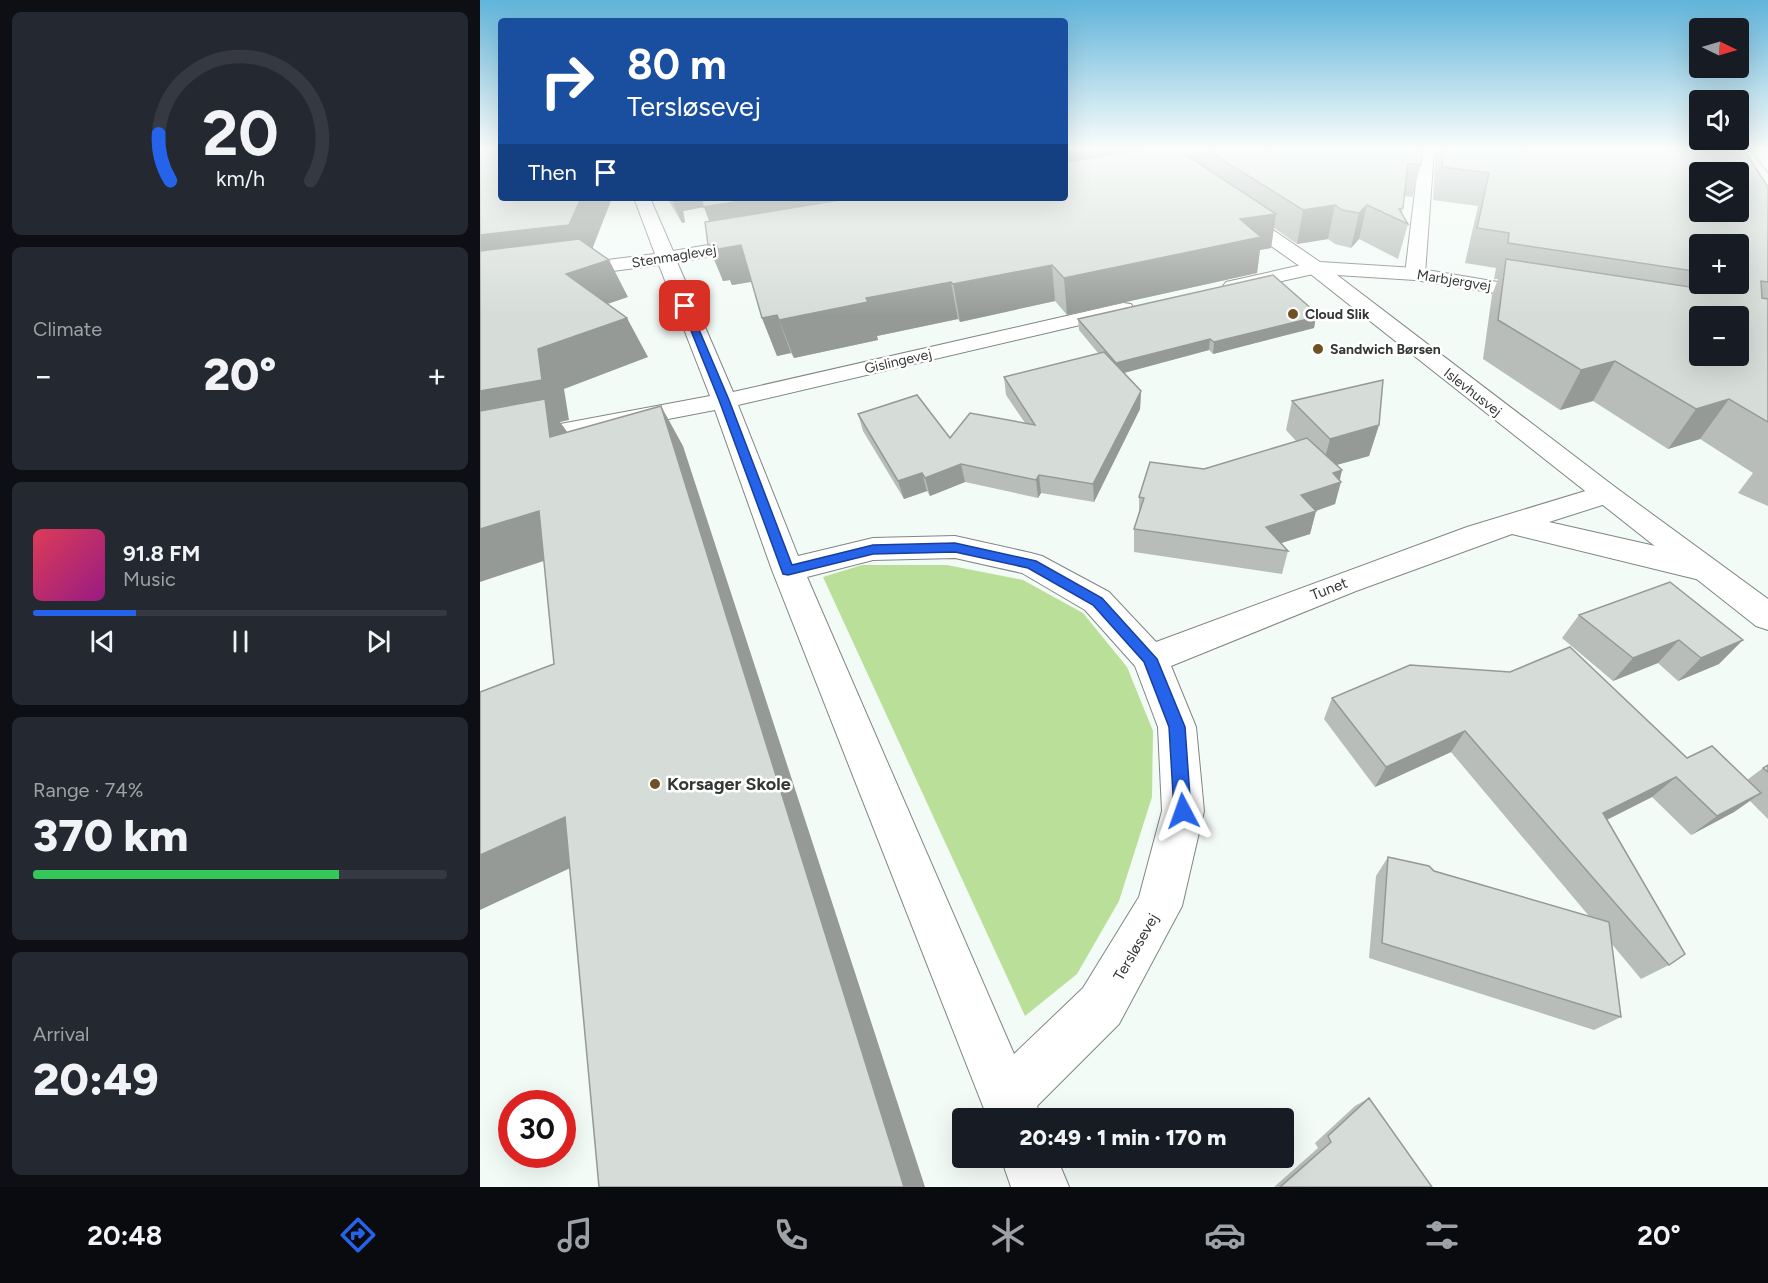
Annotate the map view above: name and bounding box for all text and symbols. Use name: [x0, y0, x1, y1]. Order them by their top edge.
north arrow: [1689, 18, 1749, 78]
map controls: [1689, 18, 1749, 366]
text: 80 m: [627, 39, 727, 90]
icon: right: [528, 42, 606, 120]
text: Tersløsevej: [627, 90, 761, 123]
button: sound: [1689, 90, 1749, 150]
text: 20: [202, 96, 278, 171]
icon: arrive: [589, 156, 622, 189]
text: Then: [528, 159, 577, 186]
button: layers: [1689, 162, 1749, 222]
text: km/h: [216, 166, 264, 191]
button: +: [1689, 234, 1749, 294]
street label: Stenmaglevej: [630, 241, 718, 272]
street label: Marbjergvej: [1416, 266, 1492, 295]
pin: [659, 280, 710, 331]
icon: arrive: [668, 289, 701, 322]
place label: Cloud Slik: [1305, 306, 1370, 323]
button: −: [1689, 306, 1749, 366]
marker: Cloud Slik: [1286, 307, 1300, 321]
text: Climate: [33, 317, 102, 341]
place label: Sandwich Børsen: [1330, 341, 1441, 358]
marker: Sandwich Børsen: [1311, 342, 1325, 356]
street label: Gislingevej: [863, 345, 934, 378]
text: 20°: [203, 347, 277, 401]
text: −: [33, 356, 54, 395]
text: +: [426, 356, 447, 395]
street label: Islevhusvej: [1440, 365, 1505, 420]
text: 91.8 FM: [123, 540, 200, 567]
text: Music: [123, 567, 176, 591]
street label: Tunet: [1308, 574, 1350, 604]
icon: previous: [86, 625, 119, 658]
icon: pause: [224, 625, 257, 658]
icon: next: [362, 625, 395, 658]
place label: Korsager Skole: [667, 773, 791, 795]
marker: Korsager Skole: [648, 777, 662, 791]
text: Range · 74%: [33, 778, 143, 802]
position arrow: [1151, 779, 1215, 843]
text: 370 km: [33, 808, 188, 862]
street label: Tersløsevej: [1110, 910, 1162, 984]
text: Arrival: [33, 1022, 89, 1046]
text: 20:49: [33, 1052, 159, 1106]
speed limit sign: 30: [498, 1090, 576, 1168]
text: 20:49 · 1 min · 170 m: [1020, 1124, 1226, 1151]
icon: directions: [337, 1214, 379, 1256]
icon: music: [554, 1214, 596, 1256]
icon: phone: [770, 1214, 812, 1256]
icon: climate: [987, 1214, 1029, 1256]
icon: car: [1204, 1214, 1246, 1256]
icon: filters: [1421, 1214, 1463, 1256]
text: 20:48: [87, 1219, 162, 1252]
text: 20°: [1637, 1219, 1681, 1252]

